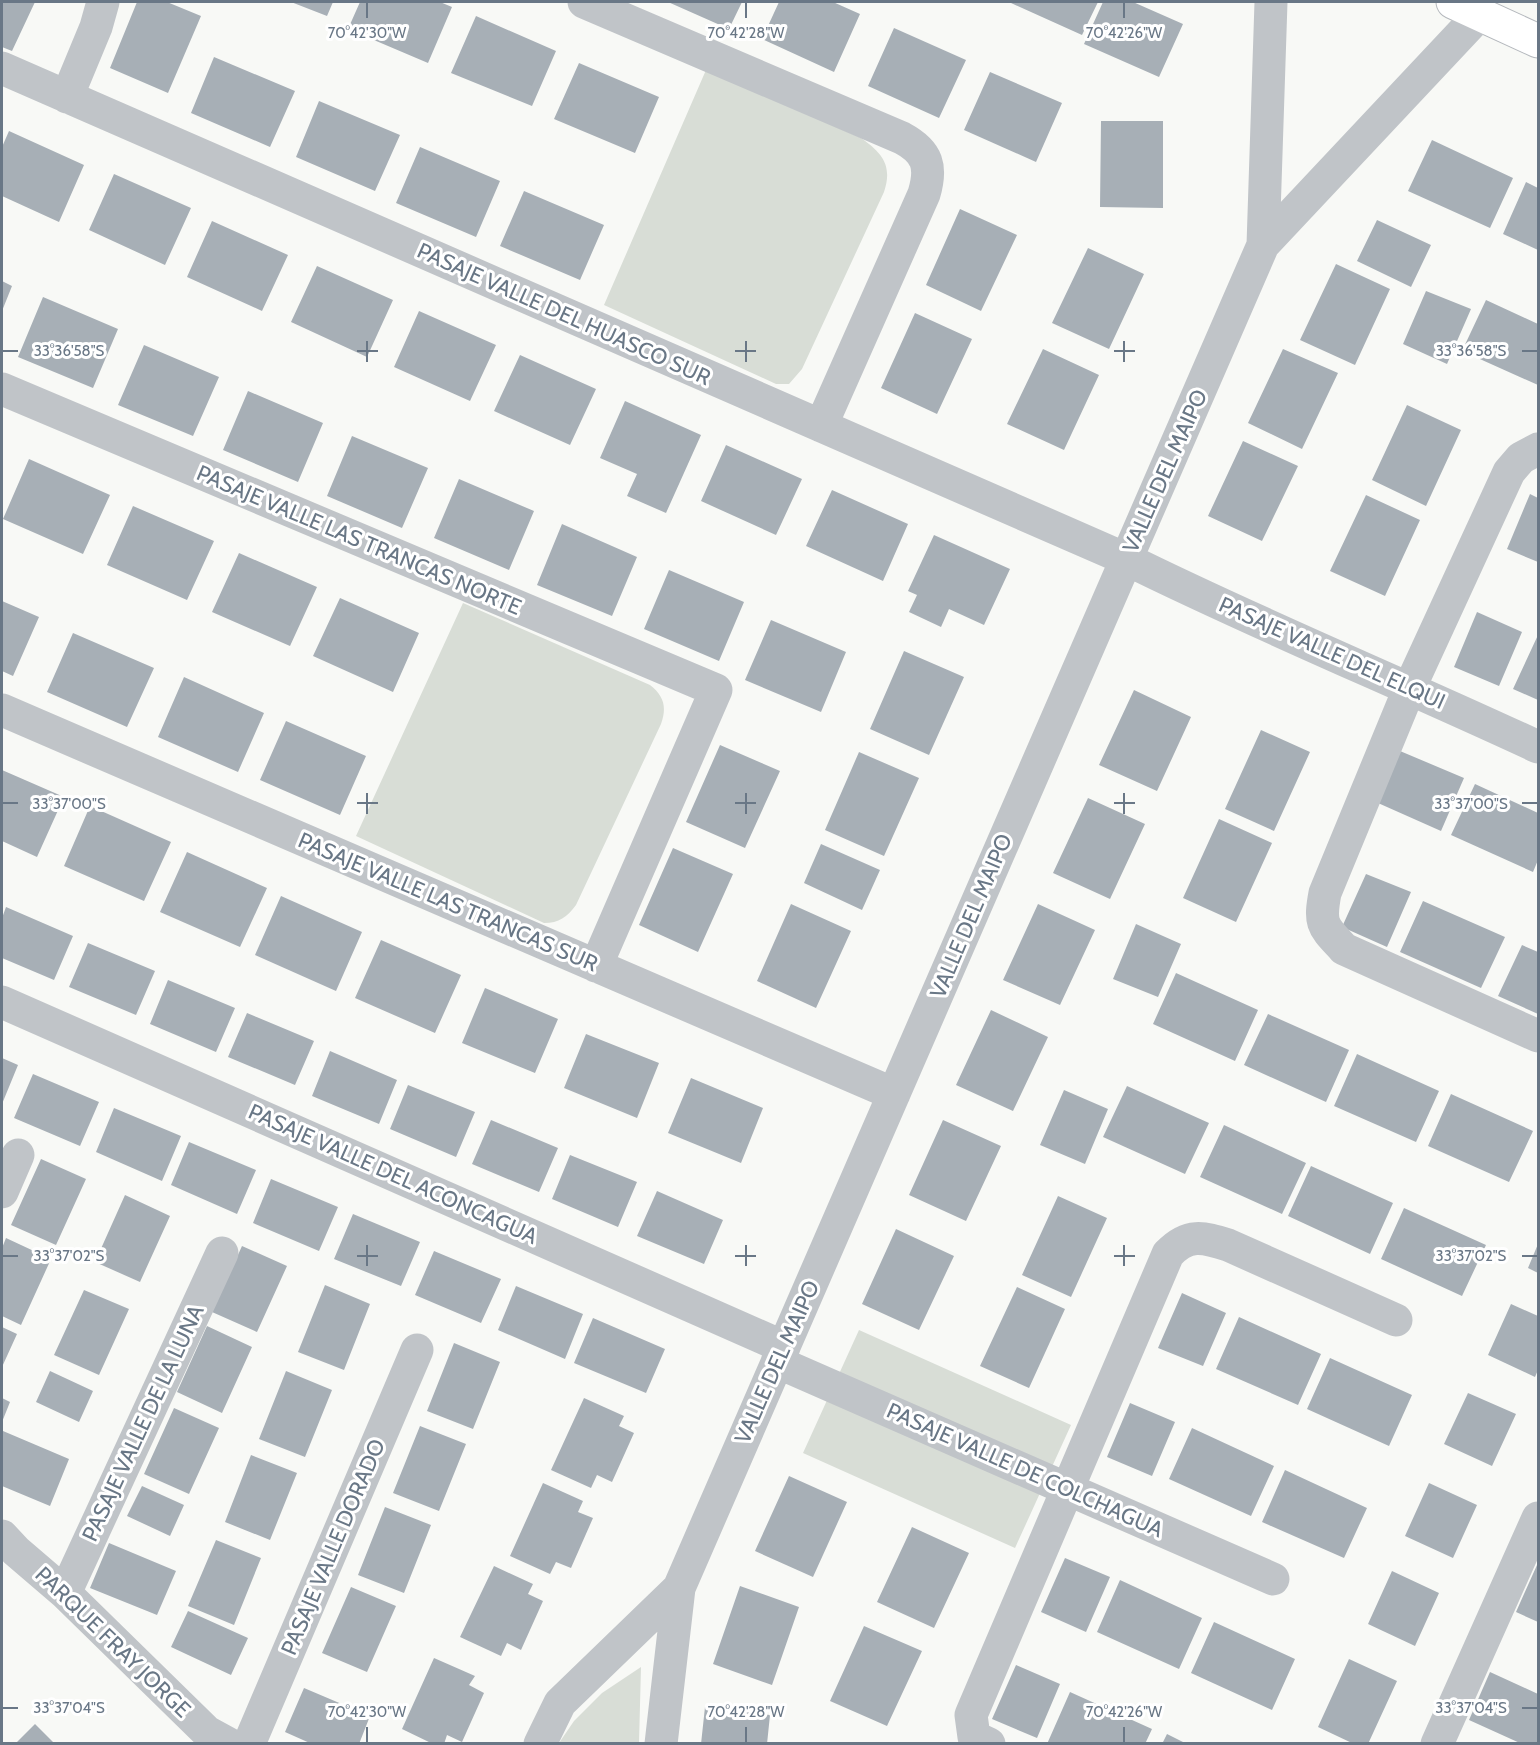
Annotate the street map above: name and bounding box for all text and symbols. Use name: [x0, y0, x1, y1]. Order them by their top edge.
text: 70°42'30"W: [328, 24, 407, 42]
text: 70°42'28"W: [708, 24, 785, 42]
text: 70°42'26"W: [1086, 24, 1163, 42]
street label: PASAJE VALLE DEL HUASCO SUR: [413, 237, 715, 391]
text: 33°36'58"S: [34, 342, 105, 360]
text: 33°36'58"S: [1436, 342, 1507, 360]
street label: VALLE DEL MAIPO: [1117, 385, 1213, 557]
street label: PASAJE VALLE LAS TRANCAS NORTE: [193, 459, 525, 621]
street label: PASAJE VALLE DEL ELQUI: [1215, 591, 1449, 715]
text: 33°37'00"S: [32, 795, 106, 813]
text: 33°37'00"S: [1434, 795, 1508, 813]
street label: PASAJE VALLE LAS TRANCAS SUR: [294, 827, 602, 977]
street label: VALLE DEL MAIPO: [924, 830, 1018, 1002]
street label: PASAJE VALLE DEL ACONCAGUA: [244, 1098, 542, 1250]
text: 33°37'02"S: [34, 1247, 105, 1265]
text: 33°37'02"S: [1436, 1247, 1507, 1265]
street label: VALLE DEL MAIPO: [729, 1276, 825, 1448]
street label: PASAJE VALLE DE LA LUNA: [76, 1300, 210, 1545]
street label: PASAJE VALLE DE COLCHAGUA: [883, 1397, 1168, 1543]
street label: PASAJE VALLE DORADO: [275, 1435, 391, 1659]
street label: PARQUE FRAY JORGE: [30, 1561, 196, 1723]
text: 33°37'04"S: [33, 1699, 105, 1717]
text: 33°37'04"S: [1435, 1699, 1507, 1717]
text: 70°42'30"W: [328, 1703, 407, 1721]
text: 70°42'28"W: [708, 1703, 785, 1721]
text: 70°42'26"W: [1086, 1703, 1163, 1721]

